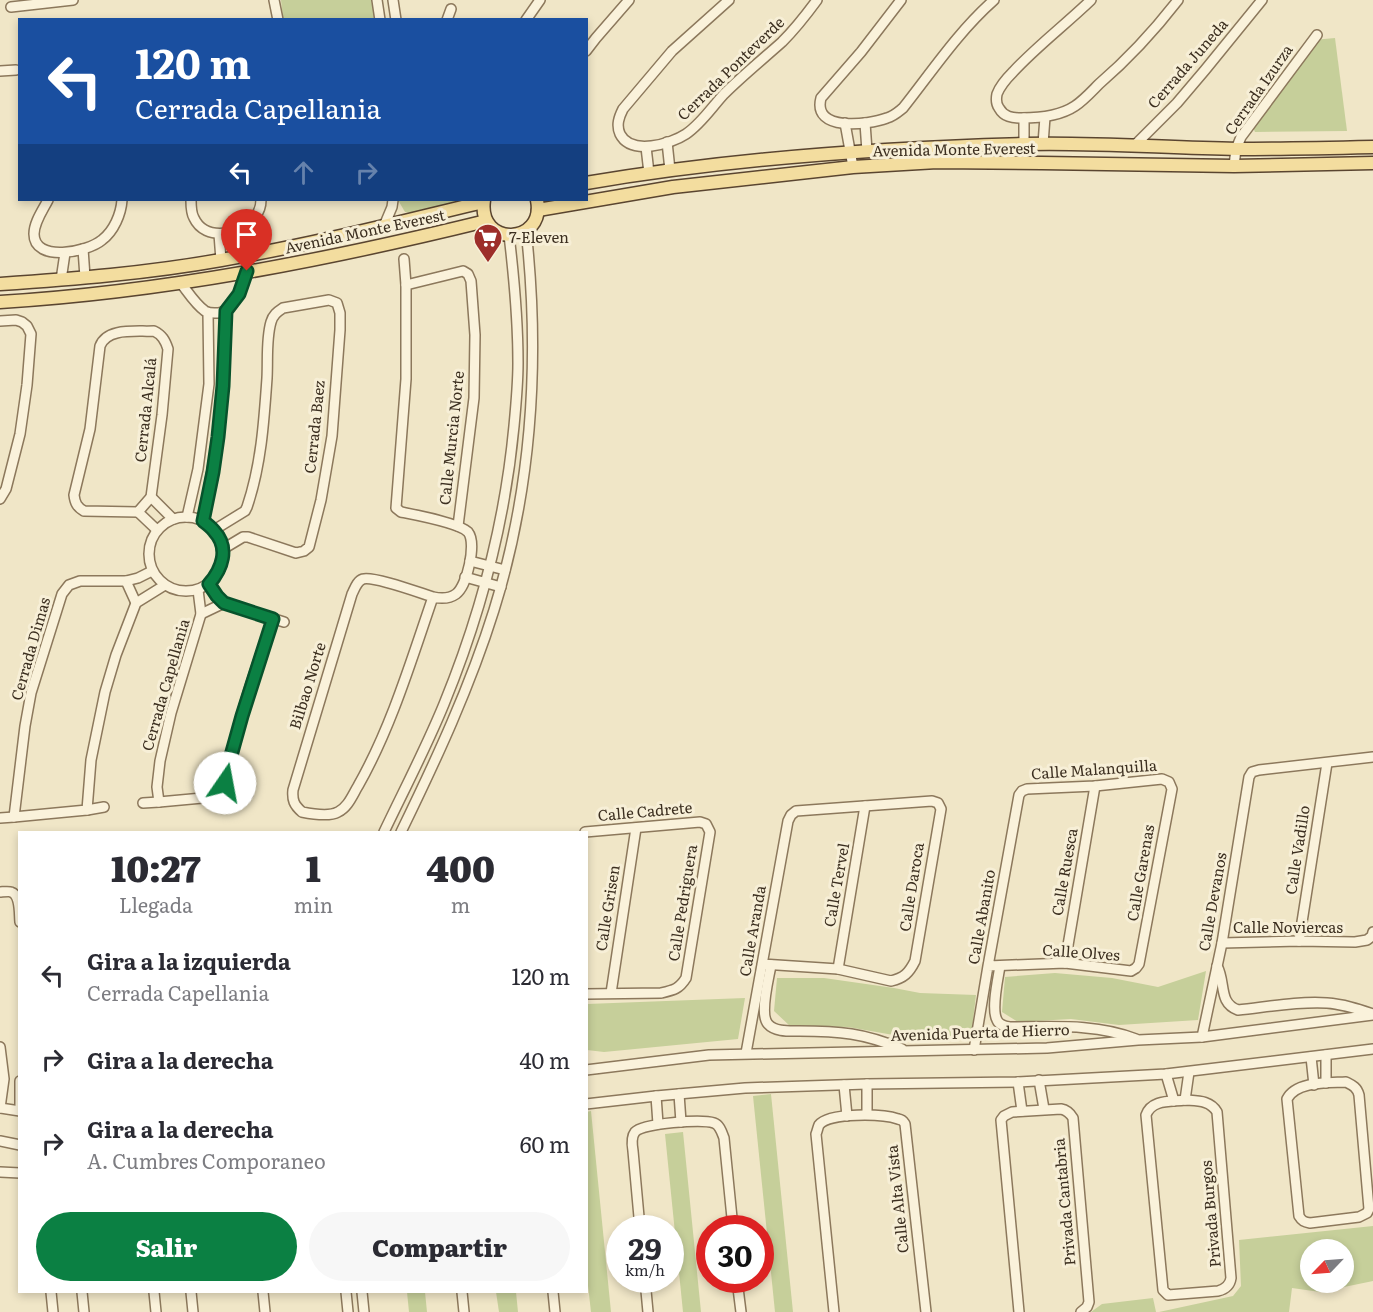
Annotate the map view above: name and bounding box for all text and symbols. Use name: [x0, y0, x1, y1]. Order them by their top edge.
street label: Cerrada Ponteverde: [671, 10, 789, 125]
street label: Cerrada Juneda: [1141, 12, 1233, 113]
text: 120 m: [135, 30, 251, 92]
street label: Cerrada Izurza: [1218, 38, 1298, 139]
icon: left: [36, 42, 114, 120]
text: Cerrada Capellania: [135, 87, 381, 127]
street label: Avenida Monte Everest: [872, 136, 1036, 161]
icon: left: [224, 156, 257, 189]
icon: ahead: [287, 156, 320, 189]
icon: right: [350, 156, 383, 189]
street label: Avenida Monte Everest: [283, 202, 447, 259]
pin: [221, 209, 272, 271]
icon: arrive: [230, 218, 263, 251]
supermarket icon: 7-Eleven: [472, 222, 504, 264]
place label: 7-Eleven: [509, 225, 569, 248]
street label: Cerrada Alcalá: [128, 355, 162, 463]
street label: Calle Murcia Norte: [432, 369, 469, 506]
street label: Cerrada Baez: [297, 379, 330, 475]
street label: Cerrada Dimas: [4, 594, 55, 703]
street label: Cerrada Capellania: [135, 615, 195, 753]
street label: Bilbao Norte: [282, 639, 331, 732]
position arrow: [193, 751, 257, 815]
street label: Calle Malanquilla: [1030, 753, 1159, 784]
street label: Calle Cadrete: [597, 795, 693, 826]
street label: Calle Vadillo: [1278, 803, 1315, 896]
street label: Calle Garenas: [1120, 823, 1159, 923]
street label: Calle Ruesca: [1044, 825, 1083, 917]
text: 10:27: [111, 840, 201, 893]
text: 1: [306, 840, 321, 893]
text: 400: [426, 840, 495, 893]
street label: Calle Daroca: [892, 840, 929, 933]
street label: Calle Tervel: [817, 841, 854, 929]
street label: Calle Pedriguera: [661, 842, 702, 963]
street label: Calle Devanos: [1192, 850, 1232, 953]
street label: Calle Grisen: [588, 863, 625, 952]
street label: Calle Abanito: [961, 867, 1000, 966]
street label: Calle Aranda: [732, 883, 771, 978]
text: Llegada: [119, 889, 193, 919]
text: min: [294, 889, 333, 919]
text: m: [451, 889, 470, 919]
street label: Calle Noviercas: [1233, 915, 1343, 938]
street label: Calle Olves: [1042, 937, 1121, 966]
text: Gira a la izquierda: [87, 944, 291, 977]
icon: left: [36, 959, 69, 992]
text: 120 m: [511, 959, 570, 992]
text: Cerrada Capellania: [87, 977, 269, 1007]
street label: Avenida Puerta de Hierro: [890, 1017, 1070, 1046]
icon: right: [36, 1043, 69, 1076]
text: Gira a la derecha: [87, 1043, 274, 1076]
text: 40 m: [519, 1043, 570, 1076]
text: Gira a la derecha: [87, 1112, 274, 1145]
icon: right: [36, 1127, 69, 1160]
text: 60 m: [520, 1127, 570, 1160]
street label: Privada Cantabria: [1046, 1136, 1081, 1267]
street label: Calle Alta Vista: [879, 1143, 914, 1254]
text: A. Cumbres Comporaneo: [87, 1145, 326, 1175]
street label: Privada Burgos: [1193, 1159, 1226, 1269]
button: Salir: [36, 1212, 297, 1281]
button: Compartir: [309, 1212, 570, 1281]
speed limit sign: 30: [696, 1215, 774, 1293]
text: 29: [628, 1225, 662, 1269]
north arrow: [1300, 1239, 1354, 1293]
map controls: [1300, 1239, 1354, 1293]
text: km/h: [625, 1258, 665, 1281]

